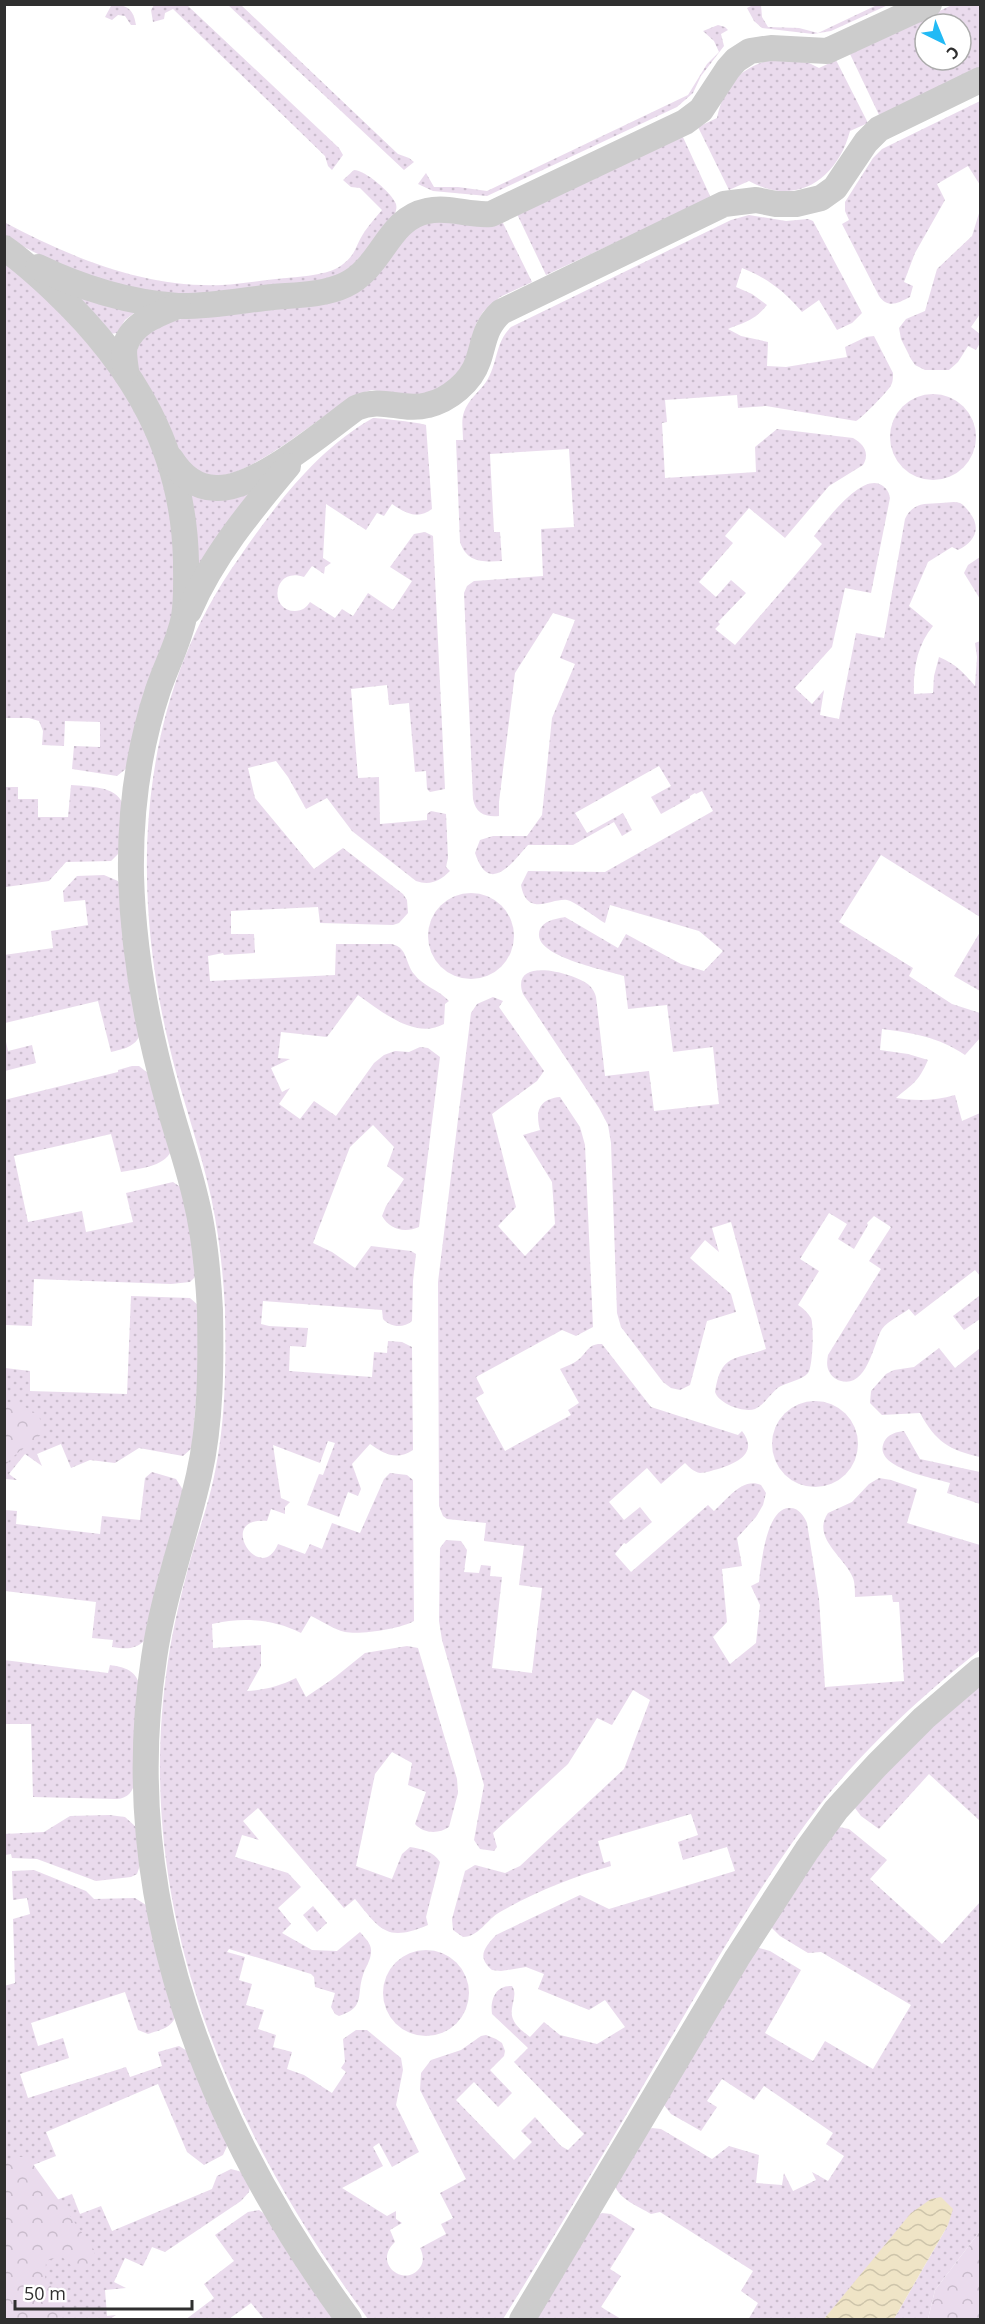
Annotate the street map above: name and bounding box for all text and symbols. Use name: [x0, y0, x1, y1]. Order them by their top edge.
north arrow: [913, 12, 973, 72]
text: С: [942, 41, 964, 64]
scale bar: [15, 2273, 192, 2311]
text: 50 m: [24, 2281, 66, 2305]

